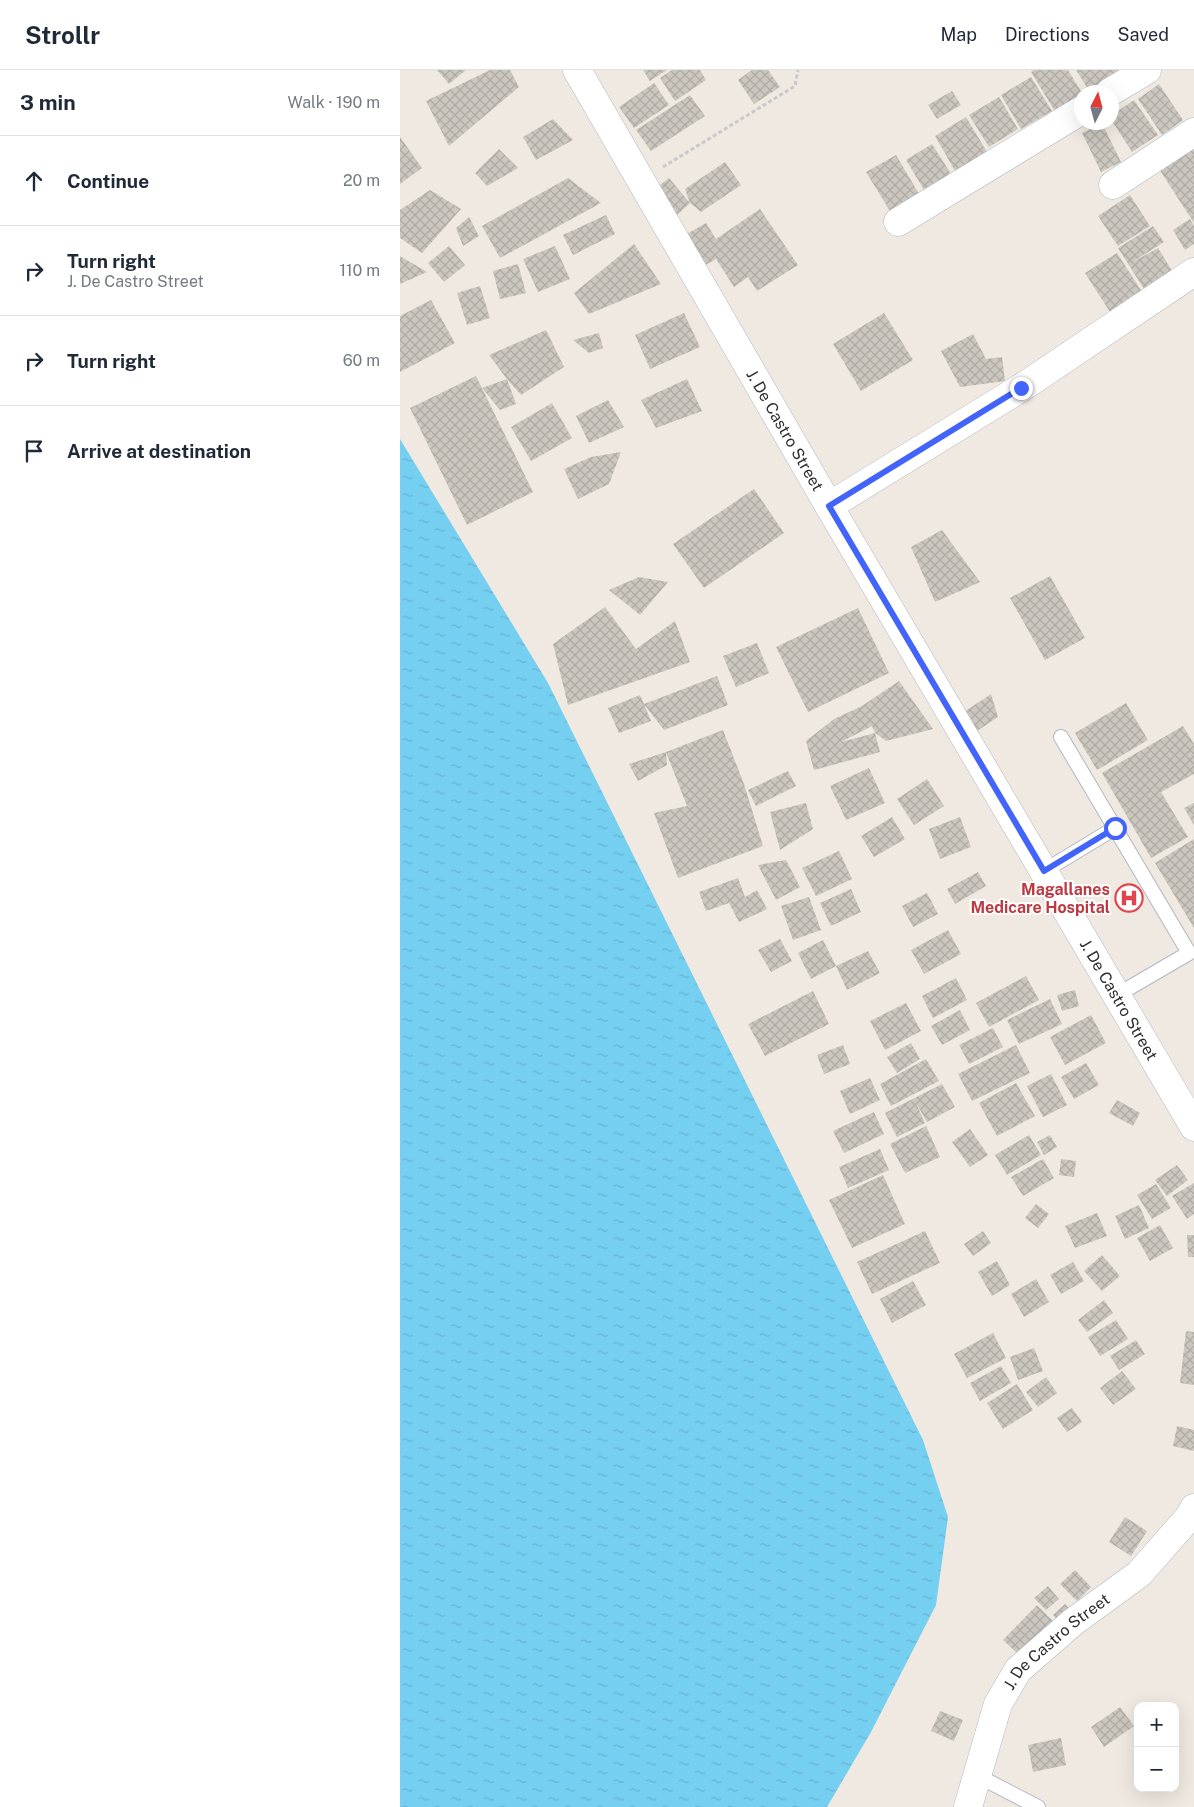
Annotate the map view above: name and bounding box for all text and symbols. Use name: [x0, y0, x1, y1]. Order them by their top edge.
text: Strollr: [25, 21, 100, 49]
text: Map: [940, 24, 977, 45]
text: Directions: [1005, 24, 1090, 45]
text: Saved: [1118, 24, 1169, 45]
north arrow: [1074, 85, 1119, 130]
text: 3 min: [20, 90, 76, 115]
text: Walk · 190 m: [288, 93, 380, 112]
icon: ahead: [20, 167, 48, 195]
text: Continue: [67, 170, 149, 192]
text: 20 m: [343, 171, 380, 190]
text: Turn right: [67, 250, 156, 272]
icon: right: [20, 257, 48, 285]
text: 110 m: [339, 261, 380, 280]
text: J. De Castro Street: [67, 272, 204, 291]
icon: right: [20, 347, 48, 375]
text: Turn right: [67, 350, 156, 372]
text: 60 m: [343, 351, 380, 370]
street label: J. De Castro Street: [743, 366, 828, 494]
route end: [1010, 377, 1033, 400]
icon: arrive: [20, 437, 48, 465]
text: Arrive at destination: [67, 440, 251, 462]
route start: [1104, 817, 1127, 840]
place label: Magallanes Medicare Hospital: [970, 880, 1110, 917]
hospital icon: Magallanes Medicare Hospital: [1114, 883, 1144, 913]
street label: J. De Castro Street: [1076, 936, 1162, 1063]
street label: J. De Castro Street: [999, 1589, 1113, 1693]
map controls: [1134, 1702, 1179, 1792]
button: +: [1134, 1702, 1179, 1747]
button: −: [1134, 1747, 1179, 1792]

